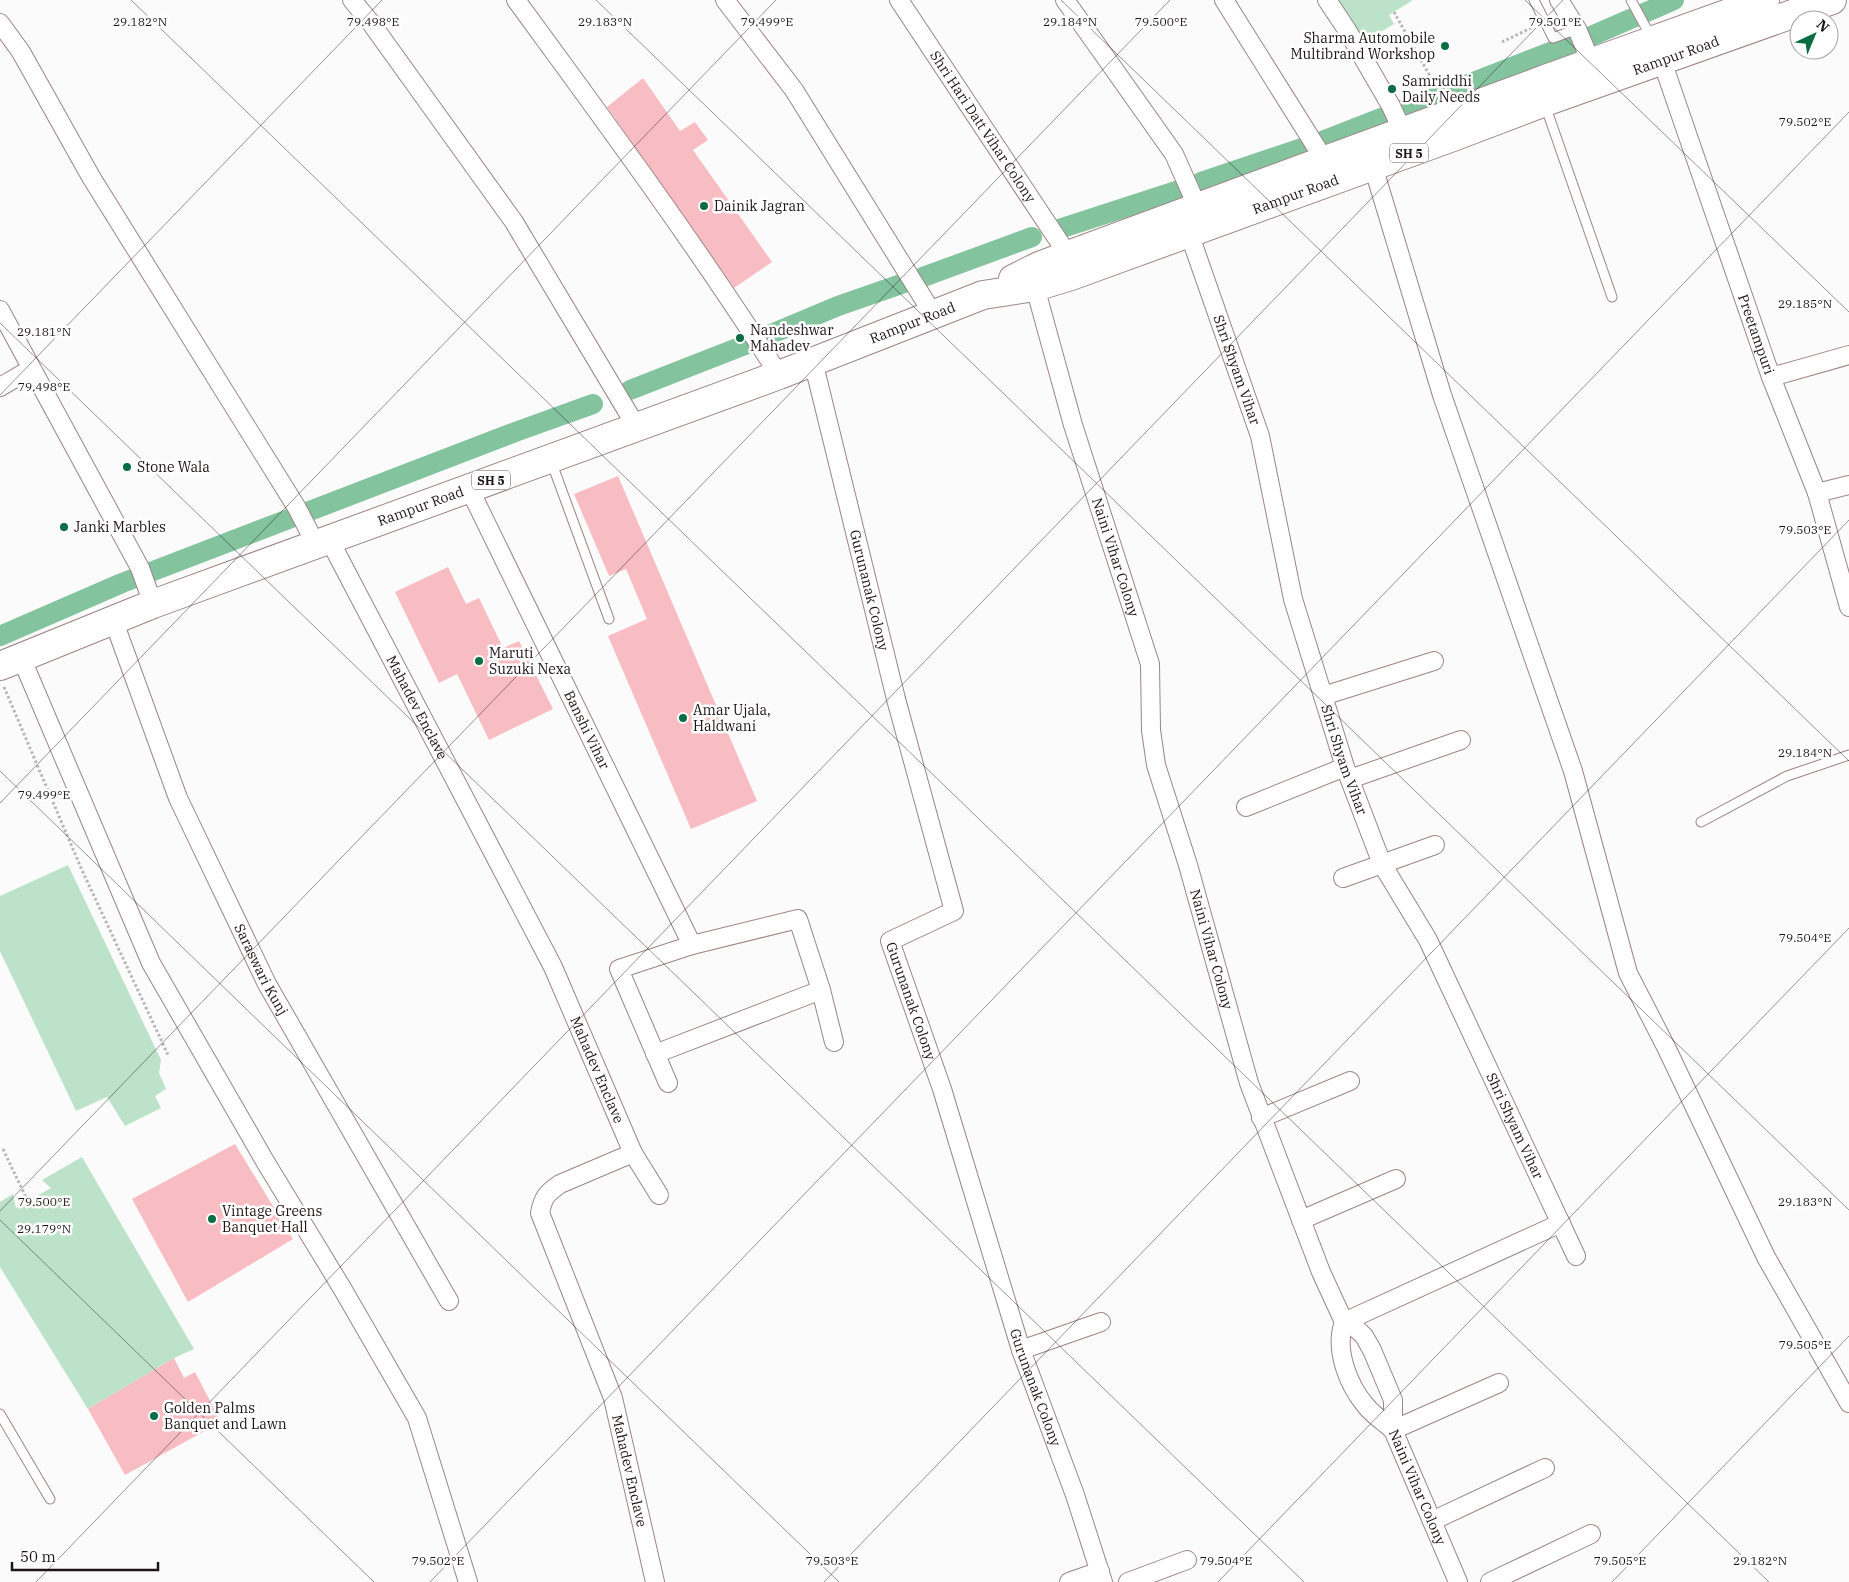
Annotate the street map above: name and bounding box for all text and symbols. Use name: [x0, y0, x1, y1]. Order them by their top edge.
north arrow: [1789, 10, 1839, 60]
text: 29.182°N: [113, 14, 167, 29]
text: 79.498°E: [347, 14, 399, 29]
text: 29.183°N: [578, 14, 632, 29]
text: 79.499°E: [741, 14, 793, 29]
text: 29.184°N: [1043, 14, 1097, 29]
text: 79.500°E: [1135, 14, 1187, 29]
text: 79.501°E: [1529, 14, 1581, 29]
text: N: [1813, 15, 1833, 36]
place label: Sharma Automobile Multibrand Workshop: [1290, 29, 1435, 63]
street label: Rampur Road: [1630, 32, 1722, 79]
marker: Sharma Automobile Multibrand Workshop: [1439, 40, 1451, 52]
street label: Shri Hari Datt Vihar Colony: [926, 47, 1040, 206]
place label: Samriddhi Daily Needs: [1402, 72, 1480, 106]
marker: Samriddhi Daily Needs: [1386, 83, 1398, 95]
text: 79.502°E: [1779, 114, 1831, 129]
road number: SH 5: [1390, 144, 1428, 162]
street label: Rampur Road: [1250, 170, 1342, 218]
place label: Dainik Jagran: [714, 197, 805, 215]
marker: Dainik Jagran: [698, 200, 710, 212]
street label: Preetampuri: [1734, 292, 1778, 377]
text: 29.185°N: [1778, 296, 1832, 311]
street label: Rampur Road: [867, 298, 958, 348]
street label: Shri Shyam Vihar: [1209, 312, 1265, 428]
place label: Nandeshwar Mahadev: [750, 321, 834, 355]
text: 29.181°N: [17, 324, 71, 339]
marker: Nandeshwar Mahadev: [734, 332, 746, 344]
text: 79.498°E: [18, 379, 70, 394]
place label: Stone Wala: [137, 458, 210, 476]
marker: Stone Wala: [121, 461, 133, 473]
road number: SH 5: [472, 470, 510, 490]
street label: Rampur Road: [375, 482, 467, 530]
street label: Naini Vihar Colony: [1088, 495, 1143, 619]
place label: Janki Marbles: [74, 518, 166, 536]
marker: Janki Marbles: [58, 521, 70, 533]
text: 79.503°E: [1779, 522, 1831, 537]
street label: Gurunanak Colony: [846, 528, 893, 653]
place label: Maruti Suzuki Nexa: [489, 644, 572, 678]
street label: Mahadev Enclave: [383, 652, 452, 762]
marker: Maruti Suzuki Nexa: [473, 655, 485, 667]
street label: Banshi Vihar: [560, 687, 614, 773]
place label: Amar Ujala, Haldwani: [693, 701, 771, 735]
street label: Shri Shyam Vihar: [1317, 702, 1372, 818]
marker: Amar Ujala, Haldwani: [677, 712, 689, 724]
text: 29.184°N: [1778, 745, 1832, 760]
text: 79.499°E: [18, 787, 70, 802]
street label: Naini Vihar Colony: [1186, 887, 1237, 1012]
street label: Saraswari Kunj: [230, 921, 292, 1018]
text: 79.504°E: [1779, 930, 1831, 945]
street label: Gurunanak Colony: [882, 940, 940, 1063]
street label: Mahadev Enclave: [566, 1014, 628, 1126]
street label: Shri Shyam Vihar: [1482, 1070, 1548, 1182]
text: 79.500°E: [18, 1194, 70, 1209]
text: 29.183°N: [1778, 1194, 1832, 1209]
place label: Vintage Greens Banquet Hall: [222, 1202, 322, 1236]
marker: Vintage Greens Banquet Hall: [206, 1213, 218, 1225]
text: 29.179°N: [17, 1221, 71, 1236]
street label: Gurunanak Colony: [1006, 1326, 1065, 1449]
text: 79.505°E: [1779, 1337, 1831, 1352]
place label: Golden Palms Banquet and Lawn: [164, 1399, 287, 1433]
marker: Golden Palms Banquet and Lawn: [148, 1410, 160, 1422]
street label: Mahadev Enclave: [608, 1413, 651, 1529]
street label: Naini Vihar Colony: [1385, 1427, 1450, 1548]
scale bar: [12, 1540, 159, 1572]
text: 50 m: [20, 1547, 56, 1566]
text: 79.502°E: [412, 1553, 464, 1568]
text: 79.503°E: [806, 1553, 858, 1568]
text: 79.504°E: [1200, 1553, 1252, 1568]
text: 79.505°E: [1594, 1553, 1646, 1568]
text: 29.182°N: [1733, 1553, 1787, 1568]

